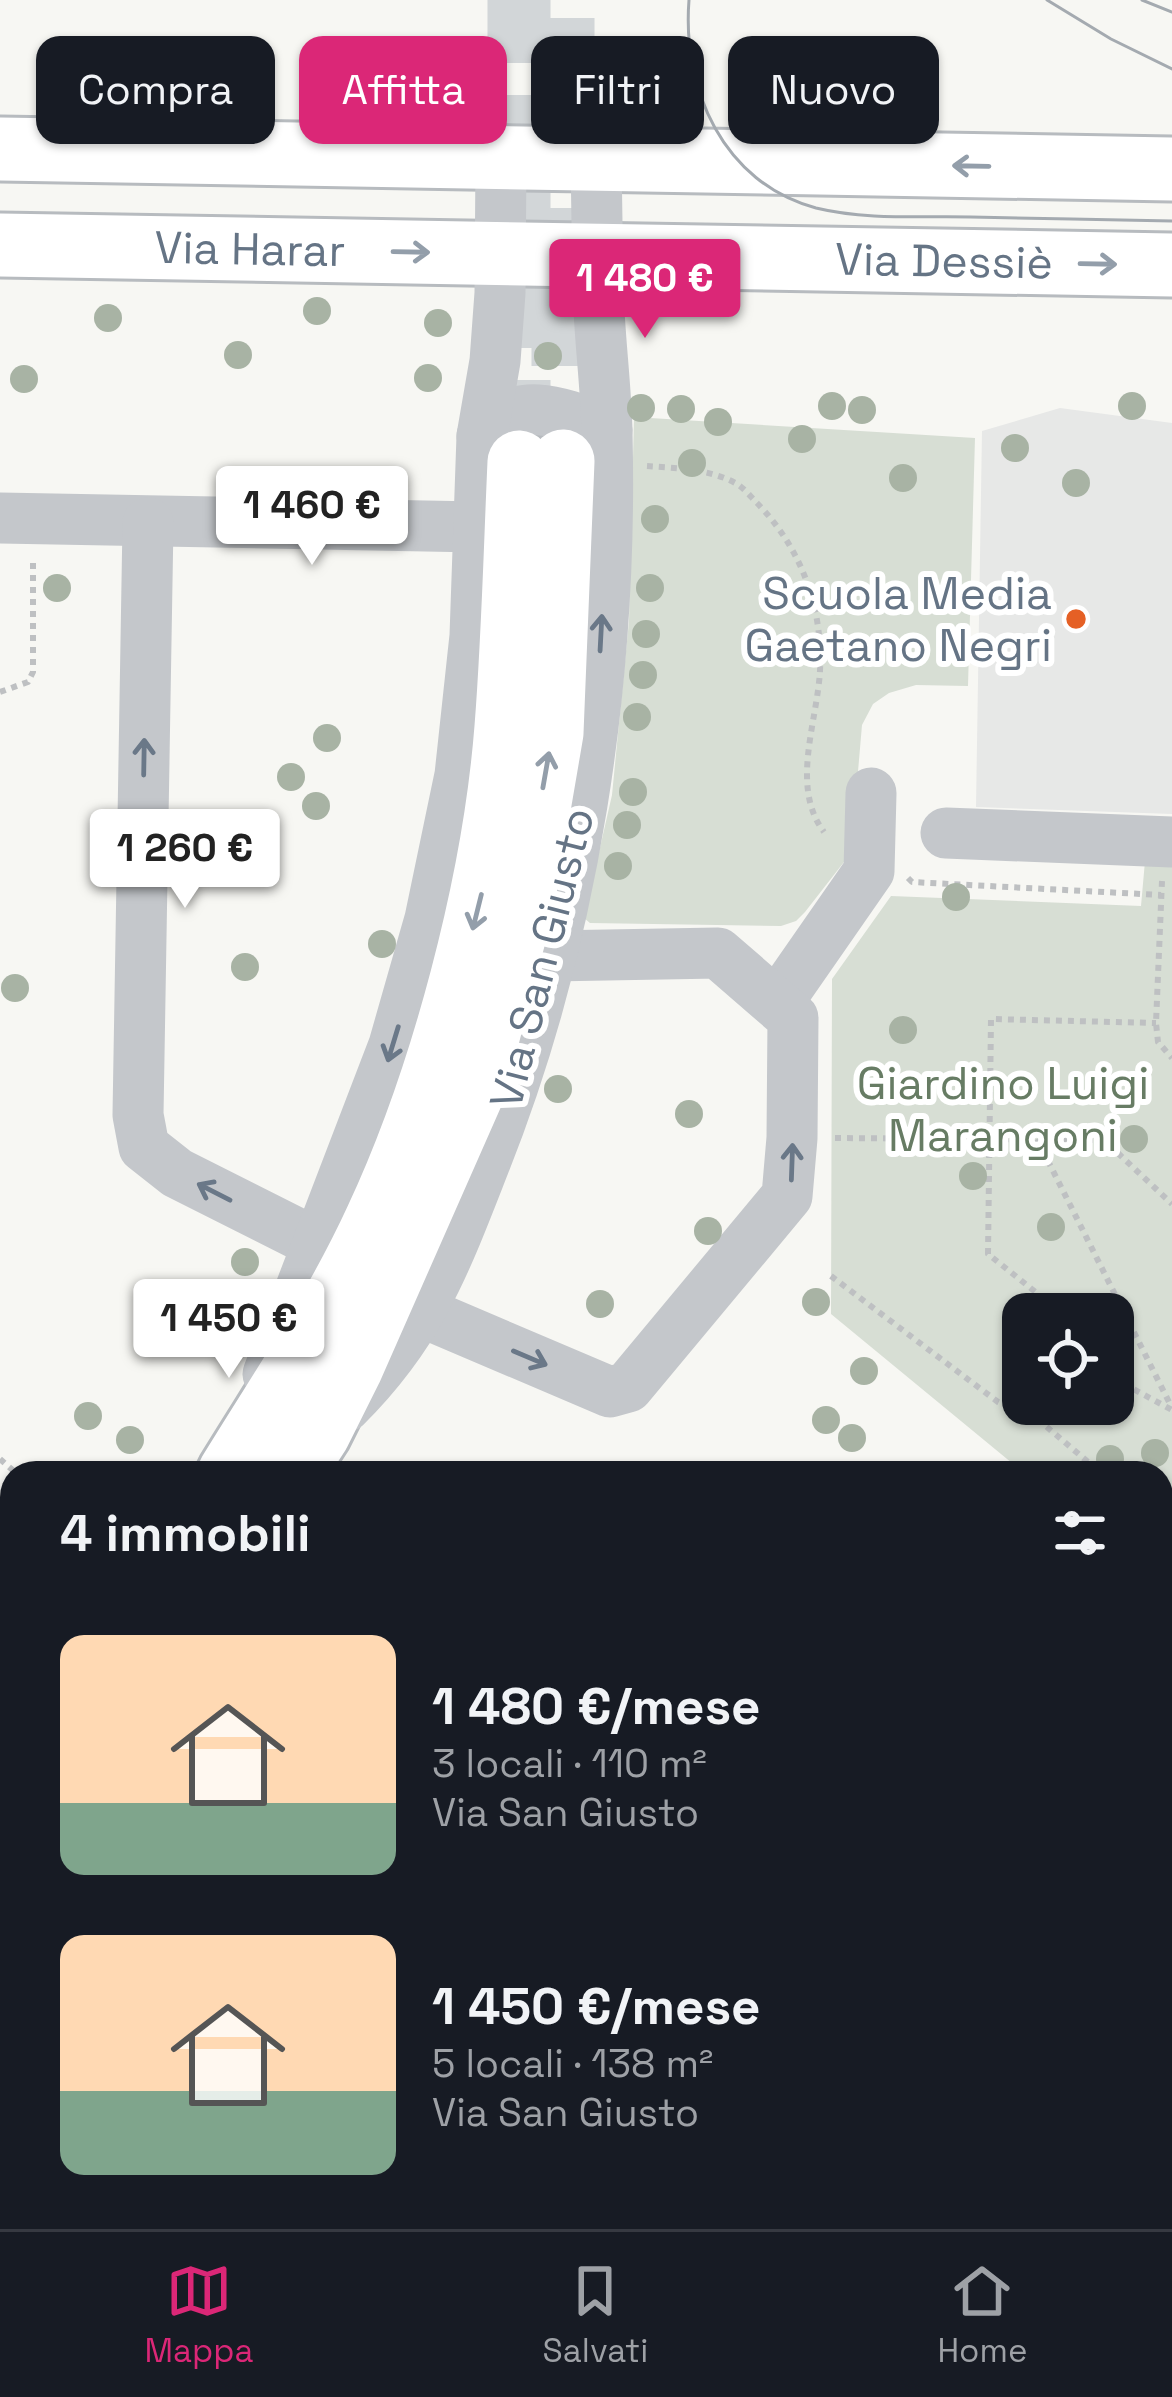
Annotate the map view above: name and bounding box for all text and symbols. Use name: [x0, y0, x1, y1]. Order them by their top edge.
chip: Compra: [36, 36, 275, 144]
chip: Affitta: [299, 36, 507, 144]
chip: Filtri: [531, 36, 704, 144]
chip: Nuovo: [728, 36, 939, 144]
one-way arrow: [952, 155, 991, 177]
street label: Via Harar: [154, 219, 346, 279]
street label: Via Dessiè: [835, 231, 1053, 291]
pin: 1 480 €: [534, 239, 756, 341]
one-way arrow: [391, 240, 430, 263]
one-way arrow: [1078, 252, 1117, 275]
text: 1 480 €: [576, 253, 714, 302]
pin: 1 460 €: [201, 466, 423, 568]
text: 1 460 €: [243, 480, 381, 529]
place label: Scuola Media Gaetano Negri: [744, 565, 1052, 674]
marker: Scuola Media Gaetano Negri: [1063, 606, 1089, 632]
one-way arrow: [589, 614, 612, 653]
one-way arrow: [132, 738, 155, 777]
one-way arrow: [535, 751, 558, 790]
street label: Via San Giusto: [477, 802, 607, 1114]
pin: 1 260 €: [74, 809, 296, 911]
text: 1 260 €: [117, 823, 253, 872]
one-way arrow: [465, 893, 487, 931]
one-way arrow: [381, 1024, 403, 1062]
park label: Giardino Luigi Marangoni: [857, 1055, 1149, 1164]
one-way arrow: [780, 1143, 803, 1182]
one-way arrow: [196, 1179, 232, 1202]
pin: 1 450 €: [118, 1279, 340, 1381]
text: 1 450 €: [160, 1293, 298, 1342]
map controls: [1002, 1293, 1134, 1425]
button: locate: [1002, 1293, 1134, 1425]
one-way arrow: [511, 1349, 548, 1370]
icon: filters: [1047, 1500, 1113, 1566]
text: 4 immobili: [60, 1501, 311, 1566]
text: 1 480 €/mese: [432, 1674, 761, 1739]
icon: home: [156, 1683, 300, 1827]
text: 3 locali · 110 m²: [432, 1739, 707, 1788]
text: Via San Giusto: [432, 1788, 699, 1837]
text: 1 450 €/mese: [432, 1974, 761, 2039]
icon: home: [156, 1983, 300, 2127]
text: 5 locali · 138 m²: [432, 2039, 713, 2088]
text: Via San Giusto: [432, 2088, 699, 2137]
tab: Mappa: [145, 2258, 254, 2372]
tab: Salvati: [543, 2258, 648, 2372]
tab: Home: [937, 2258, 1027, 2372]

